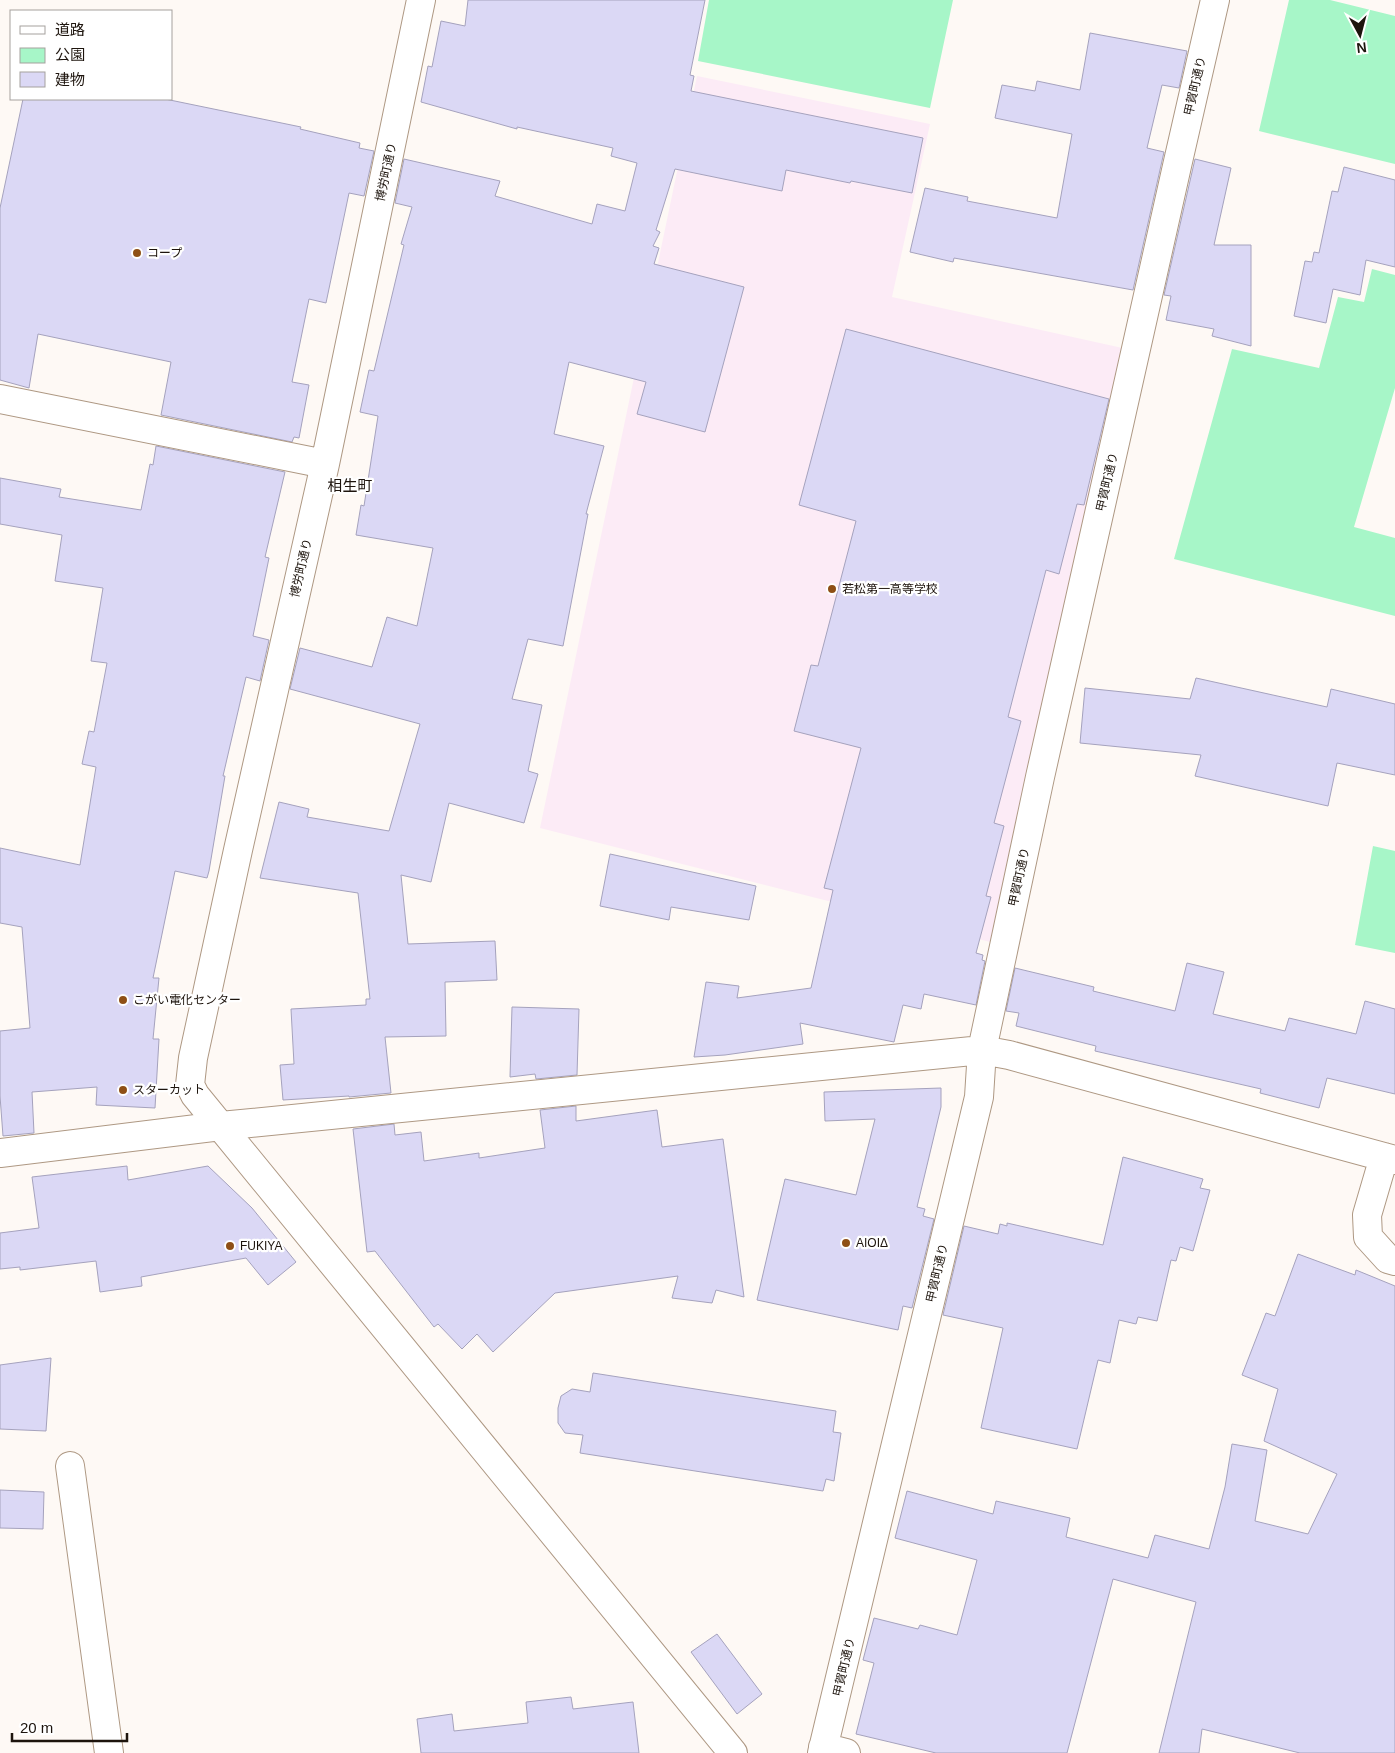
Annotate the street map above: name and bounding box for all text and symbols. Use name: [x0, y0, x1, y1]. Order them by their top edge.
legend: [10, 10, 172, 100]
north arrow: [1335, 10, 1385, 60]
text: 道路: [55, 21, 85, 38]
text: N: [1356, 39, 1368, 56]
text: 公園: [55, 46, 85, 63]
street label: 甲賀町通り: [1181, 55, 1209, 117]
text: 建物: [55, 71, 85, 88]
street label: 博労町通り: [373, 141, 399, 203]
place label: コープ: [147, 246, 182, 260]
marker: コープ: [131, 247, 143, 259]
street label: 甲賀町通り: [1093, 451, 1121, 513]
district label: 相生町: [327, 477, 373, 494]
street label: 博労町通り: [287, 537, 315, 599]
place label: 若松第一高等学校: [842, 582, 938, 596]
marker: 若松第一高等学校: [826, 583, 838, 595]
street label: 甲賀町通り: [1006, 846, 1032, 908]
place label: こがい電化センター: [133, 993, 241, 1007]
marker: こがい電化センター: [117, 994, 129, 1006]
place label: スターカット: [133, 1083, 205, 1097]
marker: スターカット: [117, 1084, 129, 1096]
place label: AIOIΔ: [856, 1236, 888, 1250]
marker: AIOIΔ: [840, 1237, 852, 1249]
place label: FUKIYA: [240, 1239, 282, 1253]
marker: FUKIYA: [224, 1240, 236, 1252]
street label: 甲賀町通り: [923, 1242, 951, 1304]
street label: 甲賀町通り: [830, 1636, 858, 1698]
scale bar: [12, 1710, 128, 1742]
text: 20 m: [20, 1719, 53, 1736]

